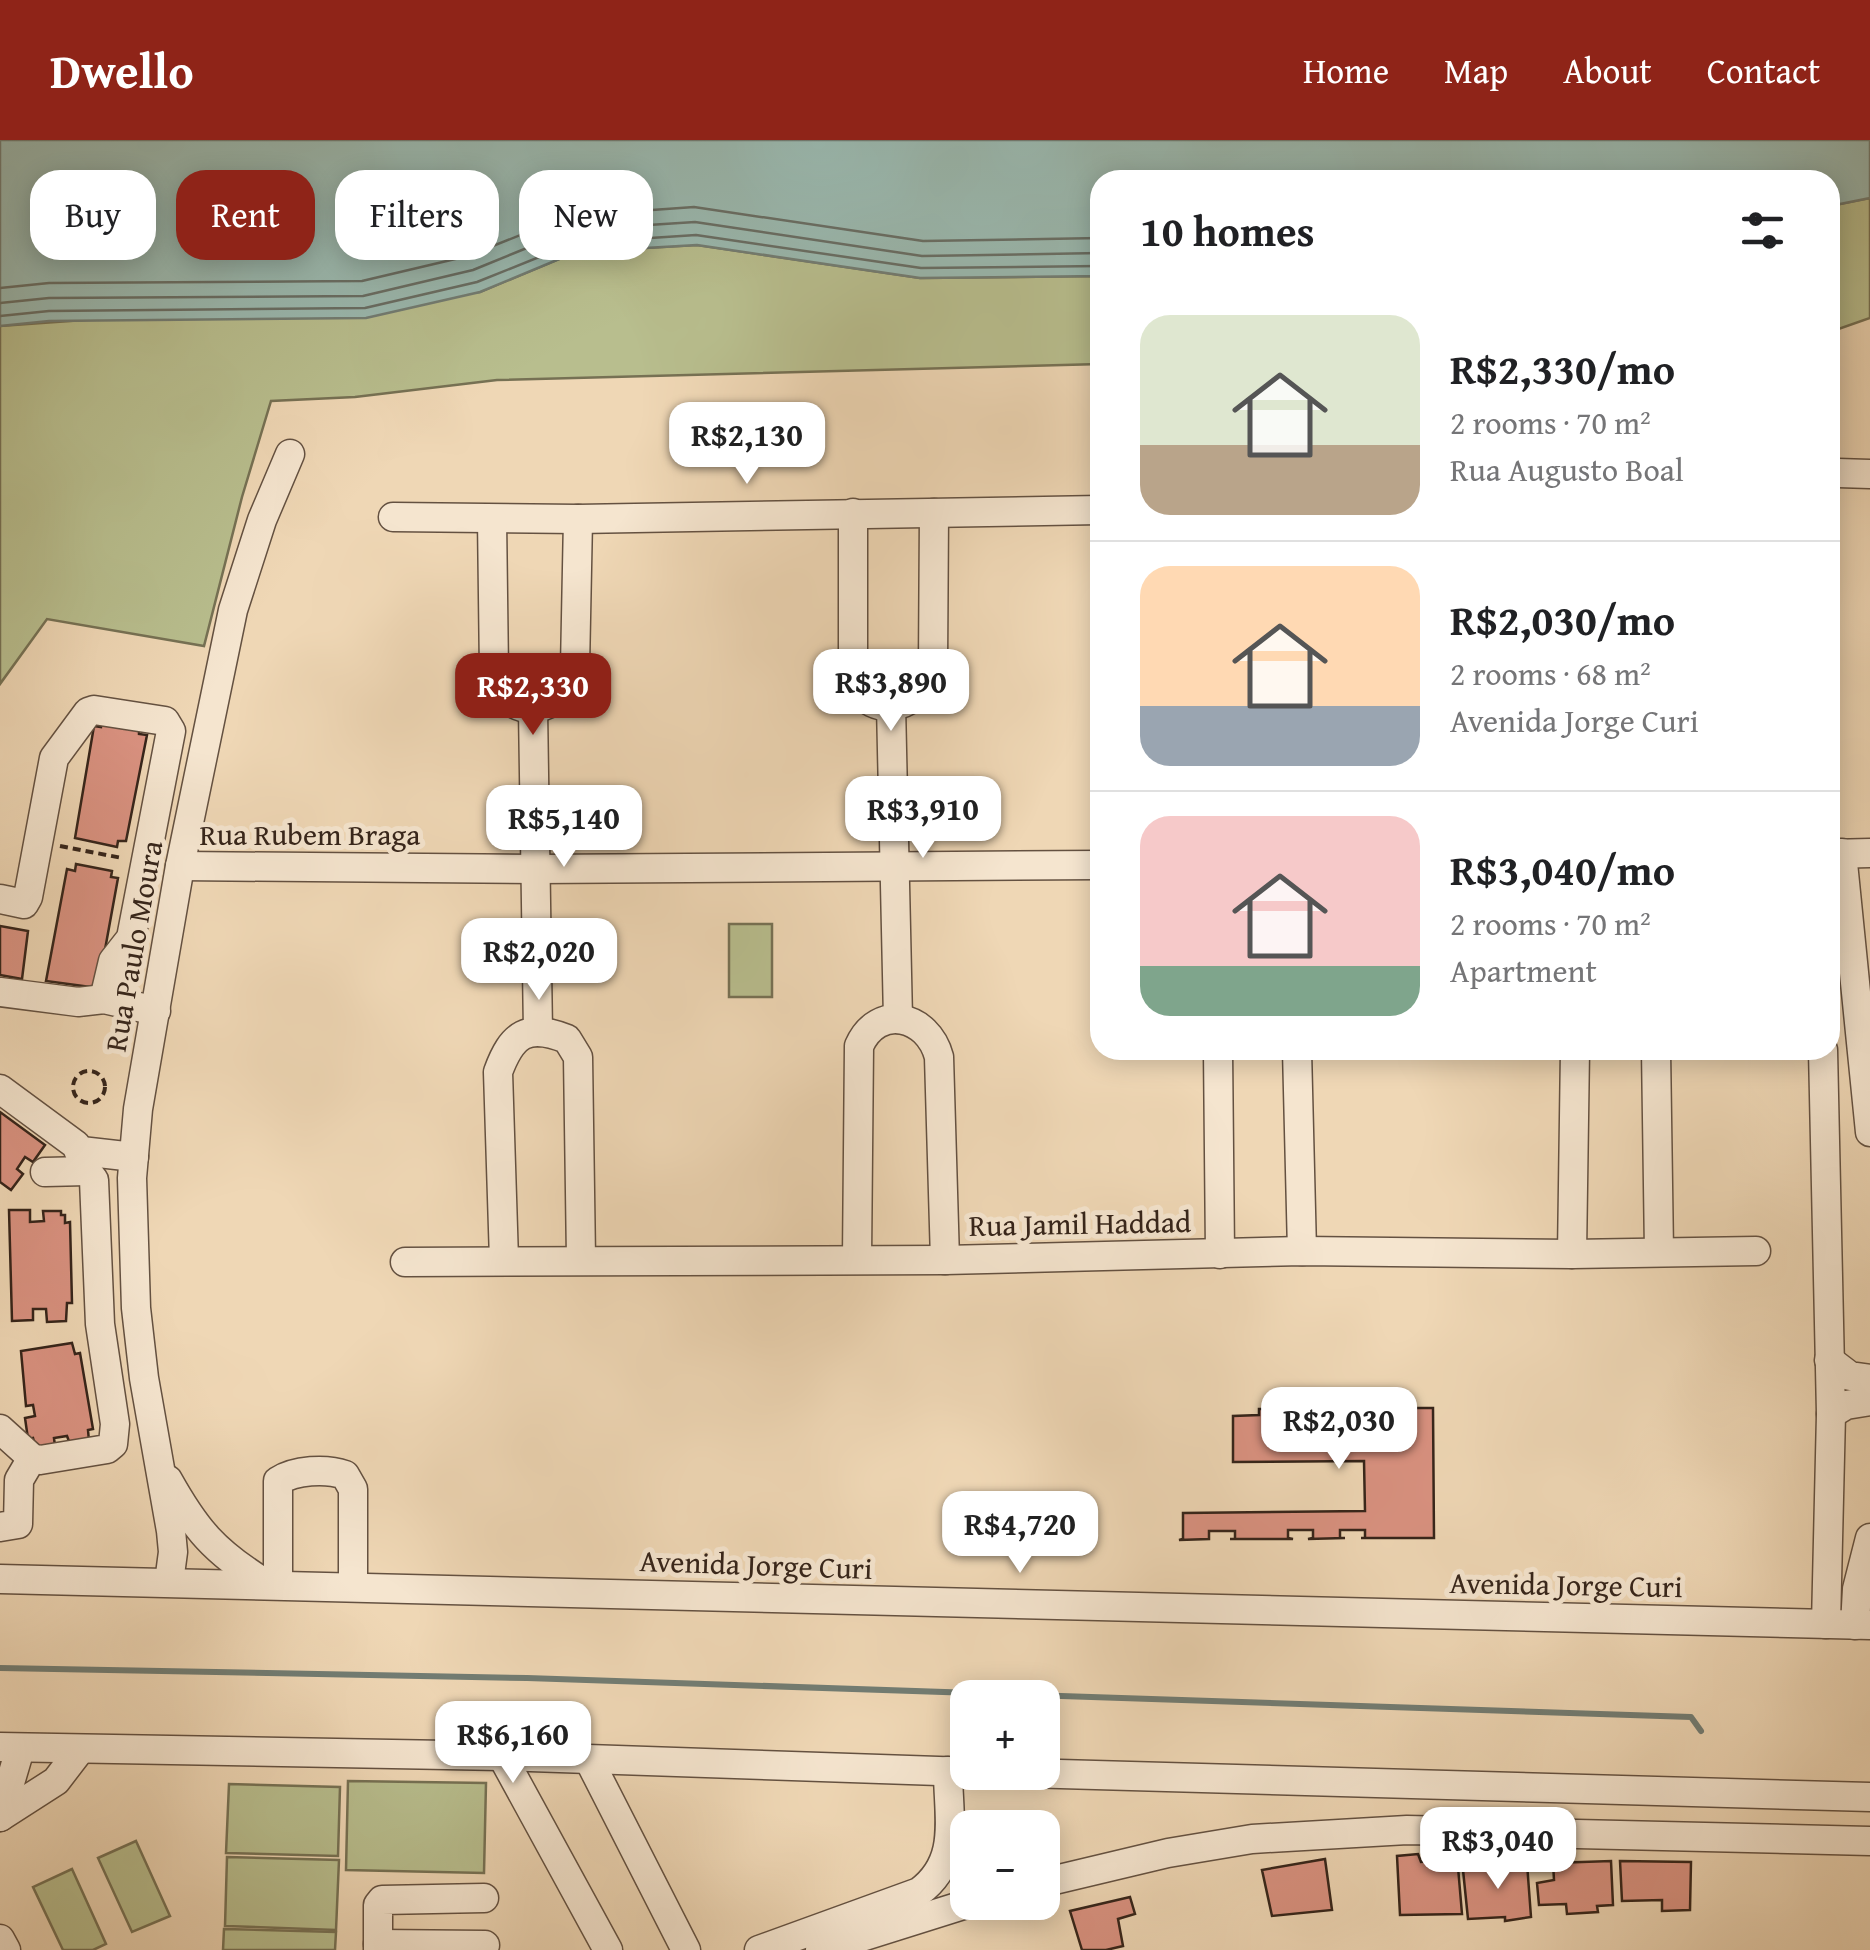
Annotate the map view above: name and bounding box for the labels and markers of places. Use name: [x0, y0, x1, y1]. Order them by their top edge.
pin: R$2,130: [655, 402, 839, 487]
pin: R$3,890: [799, 649, 983, 734]
pin: R$2,330: [441, 653, 625, 738]
pin: R$3,910: [831, 776, 1015, 861]
pin: R$5,140: [472, 785, 656, 870]
pin: R$2,020: [447, 918, 631, 1003]
pin: R$2,030: [1247, 1387, 1431, 1472]
pin: R$4,720: [928, 1491, 1112, 1576]
pin: R$6,160: [421, 1701, 605, 1786]
pin: R$3,040: [1406, 1807, 1590, 1892]

